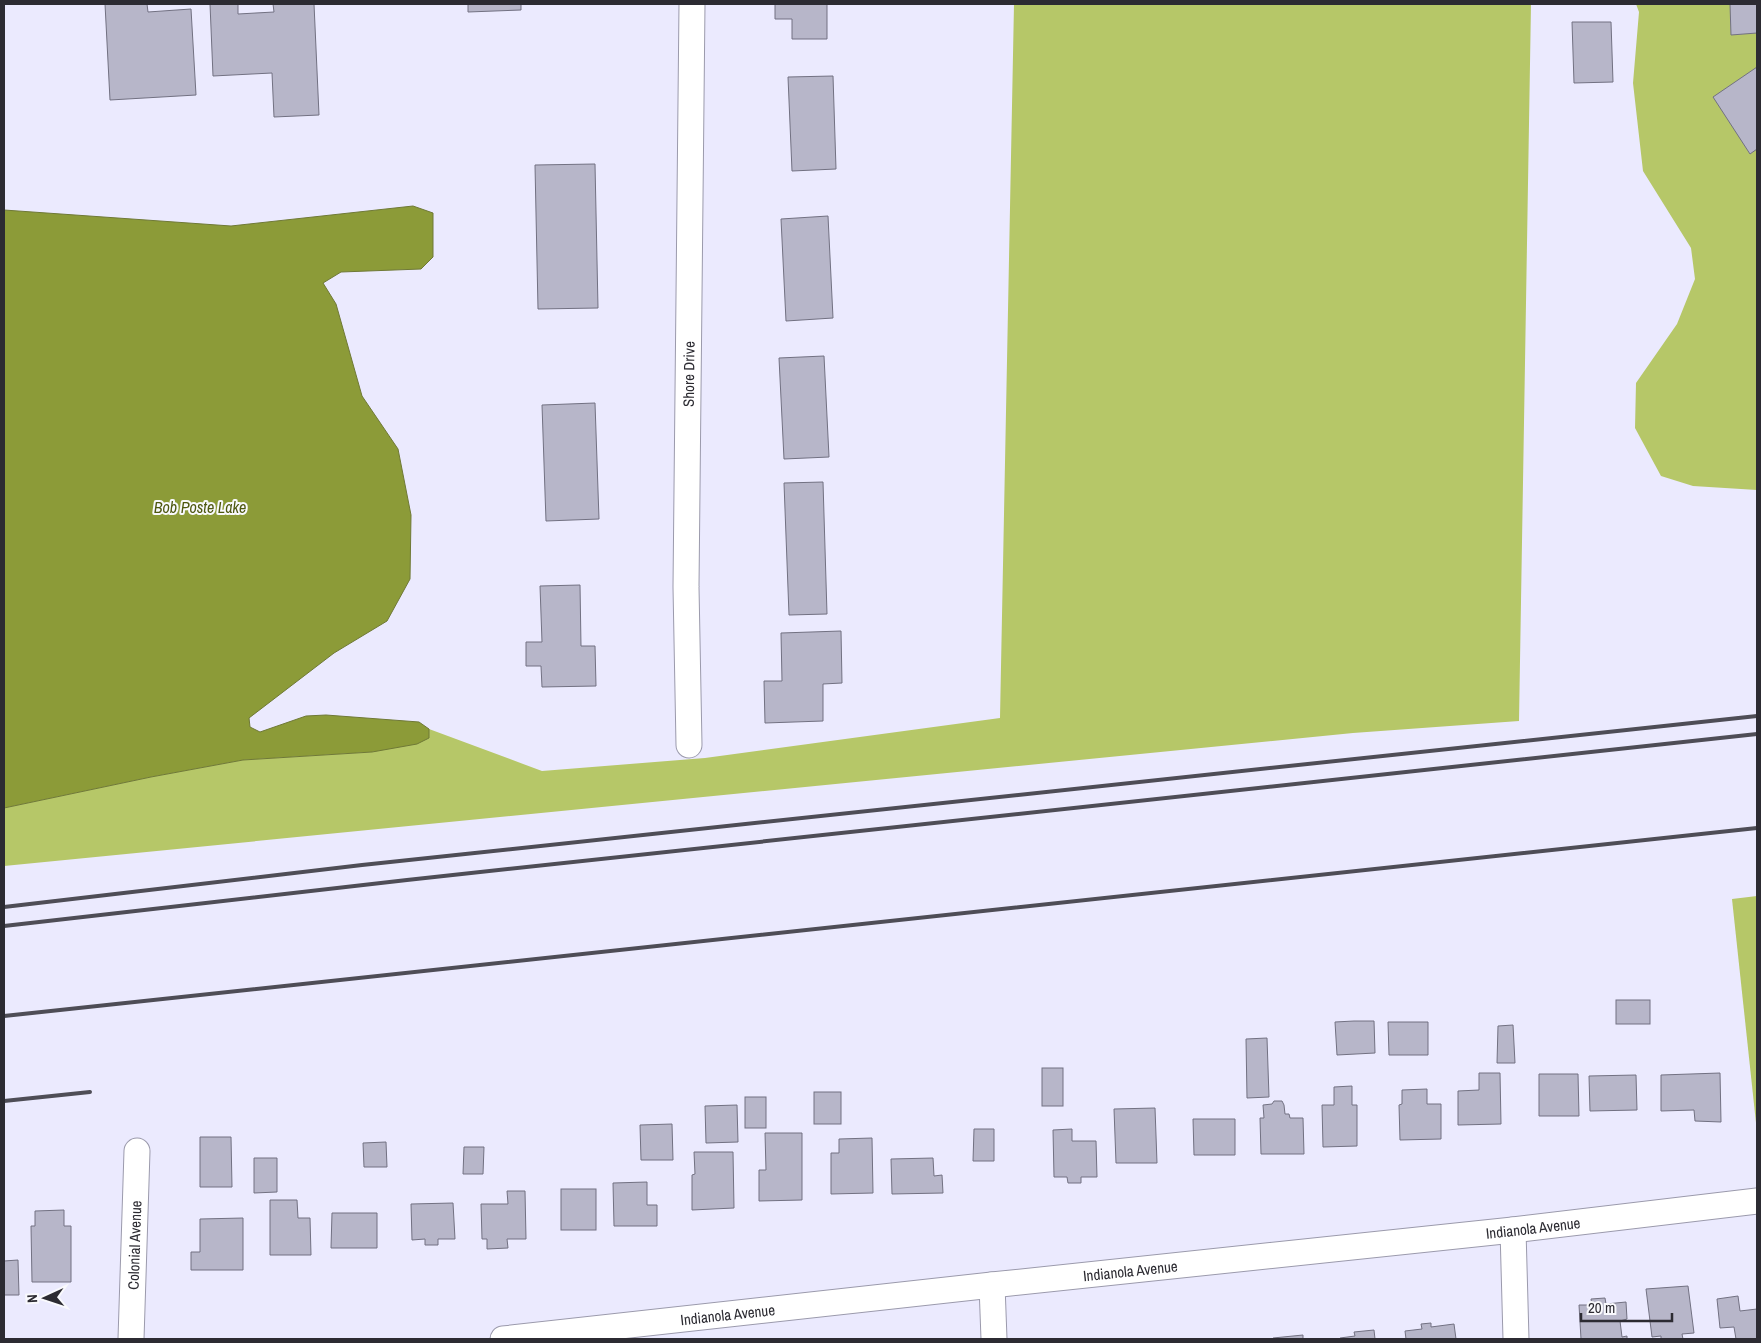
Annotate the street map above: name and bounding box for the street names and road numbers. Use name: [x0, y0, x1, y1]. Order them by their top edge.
street label: Shore Drive: [677, 341, 699, 407]
street label: Colonial Avenue: [122, 1200, 146, 1290]
street label: Indianola Avenue: [1485, 1212, 1582, 1243]
street label: Indianola Avenue: [1082, 1255, 1179, 1286]
street label: Indianola Avenue: [679, 1299, 776, 1330]

